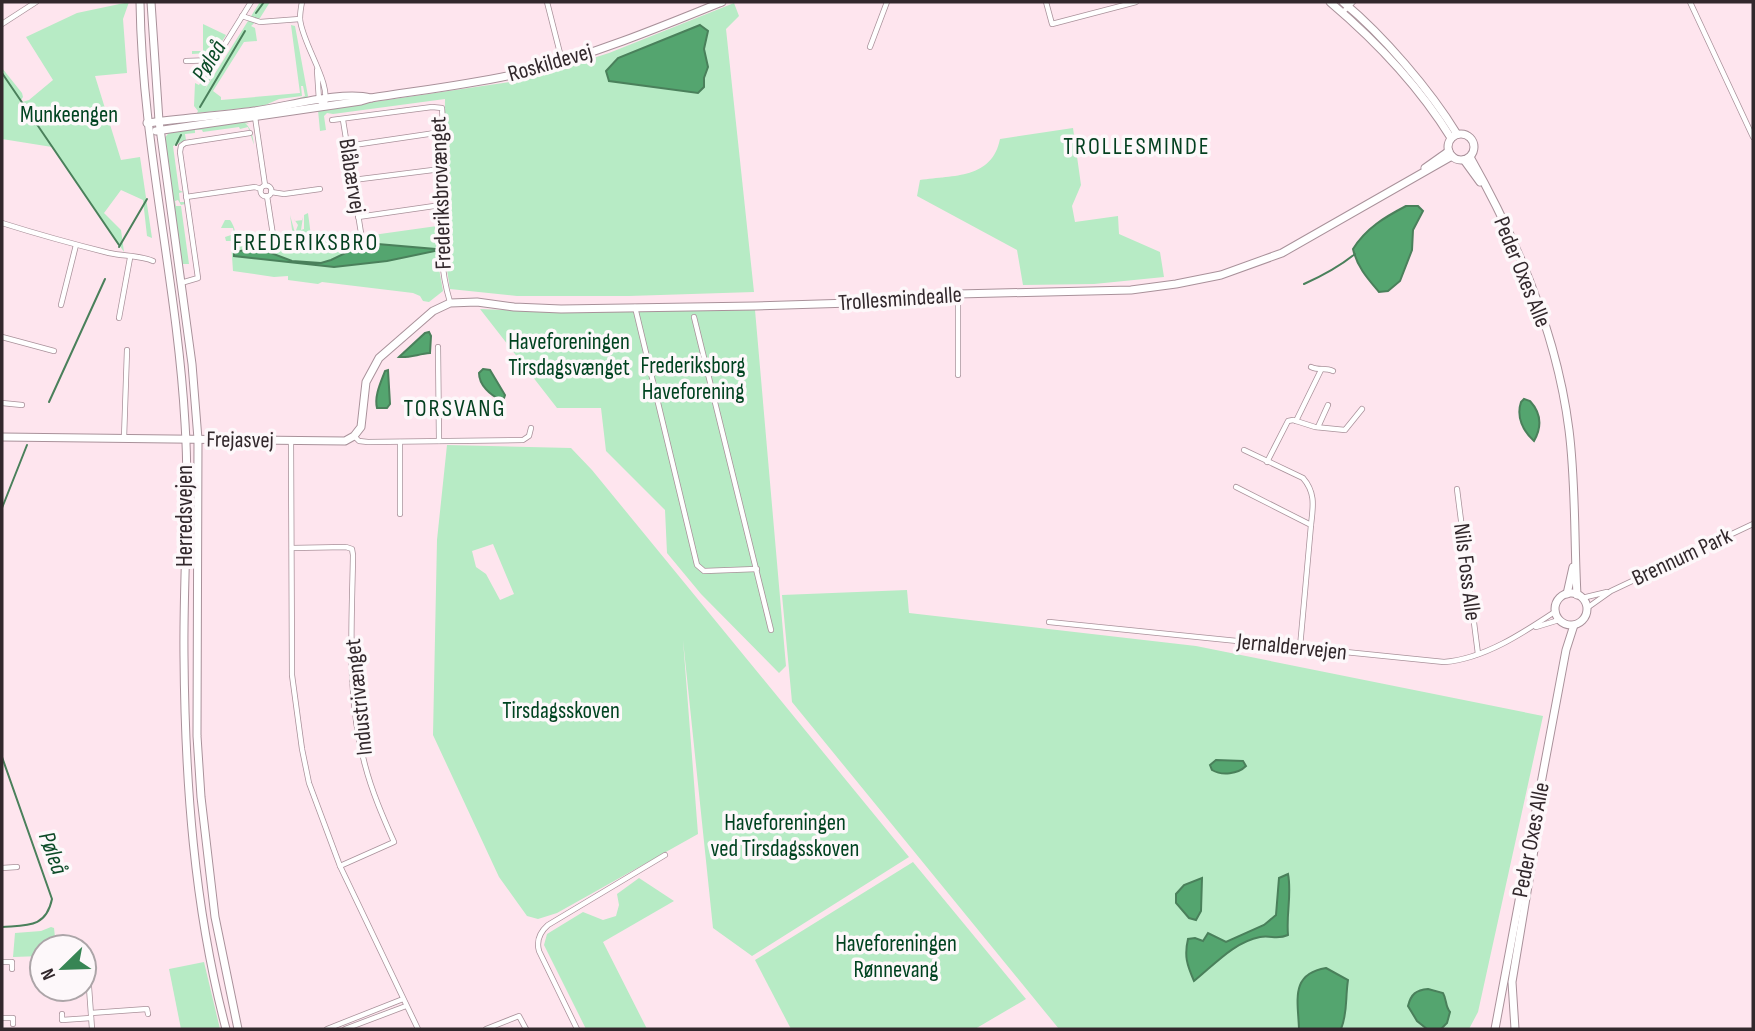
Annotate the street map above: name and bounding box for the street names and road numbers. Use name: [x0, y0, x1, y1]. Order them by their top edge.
street label: Roskildevej: [505, 38, 595, 88]
street label: Frederiksbrovænget: [424, 116, 458, 270]
street label: Blåbærvej: [332, 136, 372, 216]
street label: Peder Oxes Alle: [1487, 213, 1557, 331]
street label: Trollesmindealle: [837, 281, 963, 317]
street label: Frejasvej: [206, 425, 274, 455]
street label: Herredsvejen: [171, 465, 199, 567]
street label: Nils Foss Alle: [1447, 522, 1487, 622]
street label: Brennum Park: [1628, 522, 1737, 592]
street label: Jernaldervejen: [1235, 627, 1348, 667]
street label: Industrivænget: [339, 637, 379, 757]
street label: Peder Oxes Alle: [1506, 780, 1556, 900]

